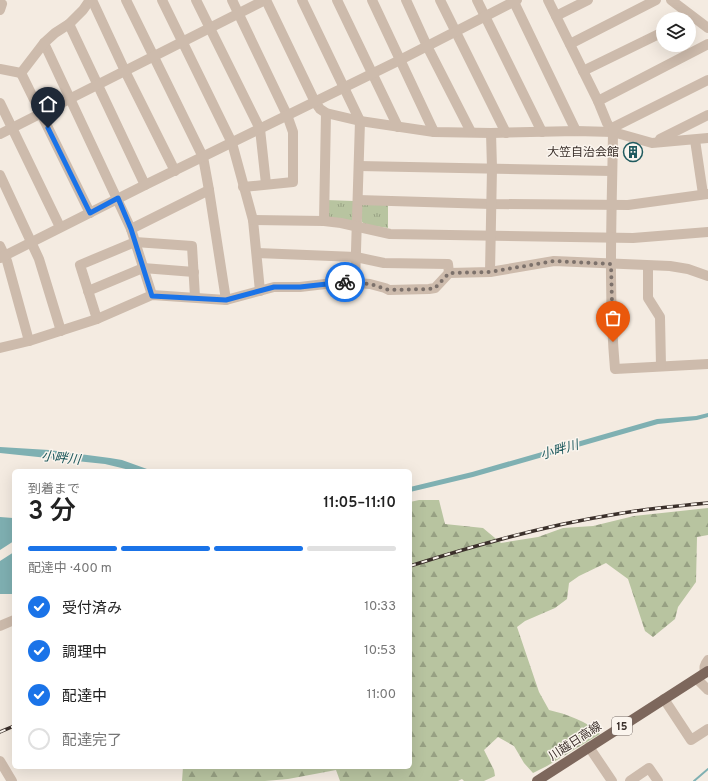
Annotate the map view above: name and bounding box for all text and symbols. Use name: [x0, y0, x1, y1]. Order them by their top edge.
map controls: [656, 12, 696, 52]
button: layers: [656, 12, 696, 52]
pin: [31, 87, 65, 128]
icon: home: [37, 93, 59, 115]
building icon: 大笠自治会館: [622, 141, 644, 163]
place label: 大笠自治会館: [547, 145, 619, 161]
courier: [325, 262, 365, 302]
icon: bike: [334, 271, 356, 293]
pin: [596, 301, 630, 342]
icon: bag: [602, 307, 624, 329]
water label: 小畔川: [539, 437, 582, 464]
water label: 小畔川: [41, 449, 83, 469]
text: 到着まで: [28, 482, 80, 498]
text: 11:05–11:10: [323, 494, 396, 513]
text: 3 分: [28, 496, 76, 529]
text: 配達中 · 400 m: [28, 561, 112, 577]
icon: check: [28, 596, 50, 618]
text: 10:33: [364, 599, 396, 615]
text: 受付済み: [62, 600, 122, 619]
icon: check: [28, 640, 50, 662]
text: 10:53: [364, 643, 396, 659]
text: 調理中: [62, 644, 107, 663]
icon: check: [28, 684, 50, 706]
text: 11:00: [367, 687, 396, 703]
text: 配達中: [62, 688, 107, 707]
road number: 15: [612, 717, 632, 735]
street label: 川越日高線: [546, 719, 605, 765]
text: 配達完了: [62, 732, 122, 751]

